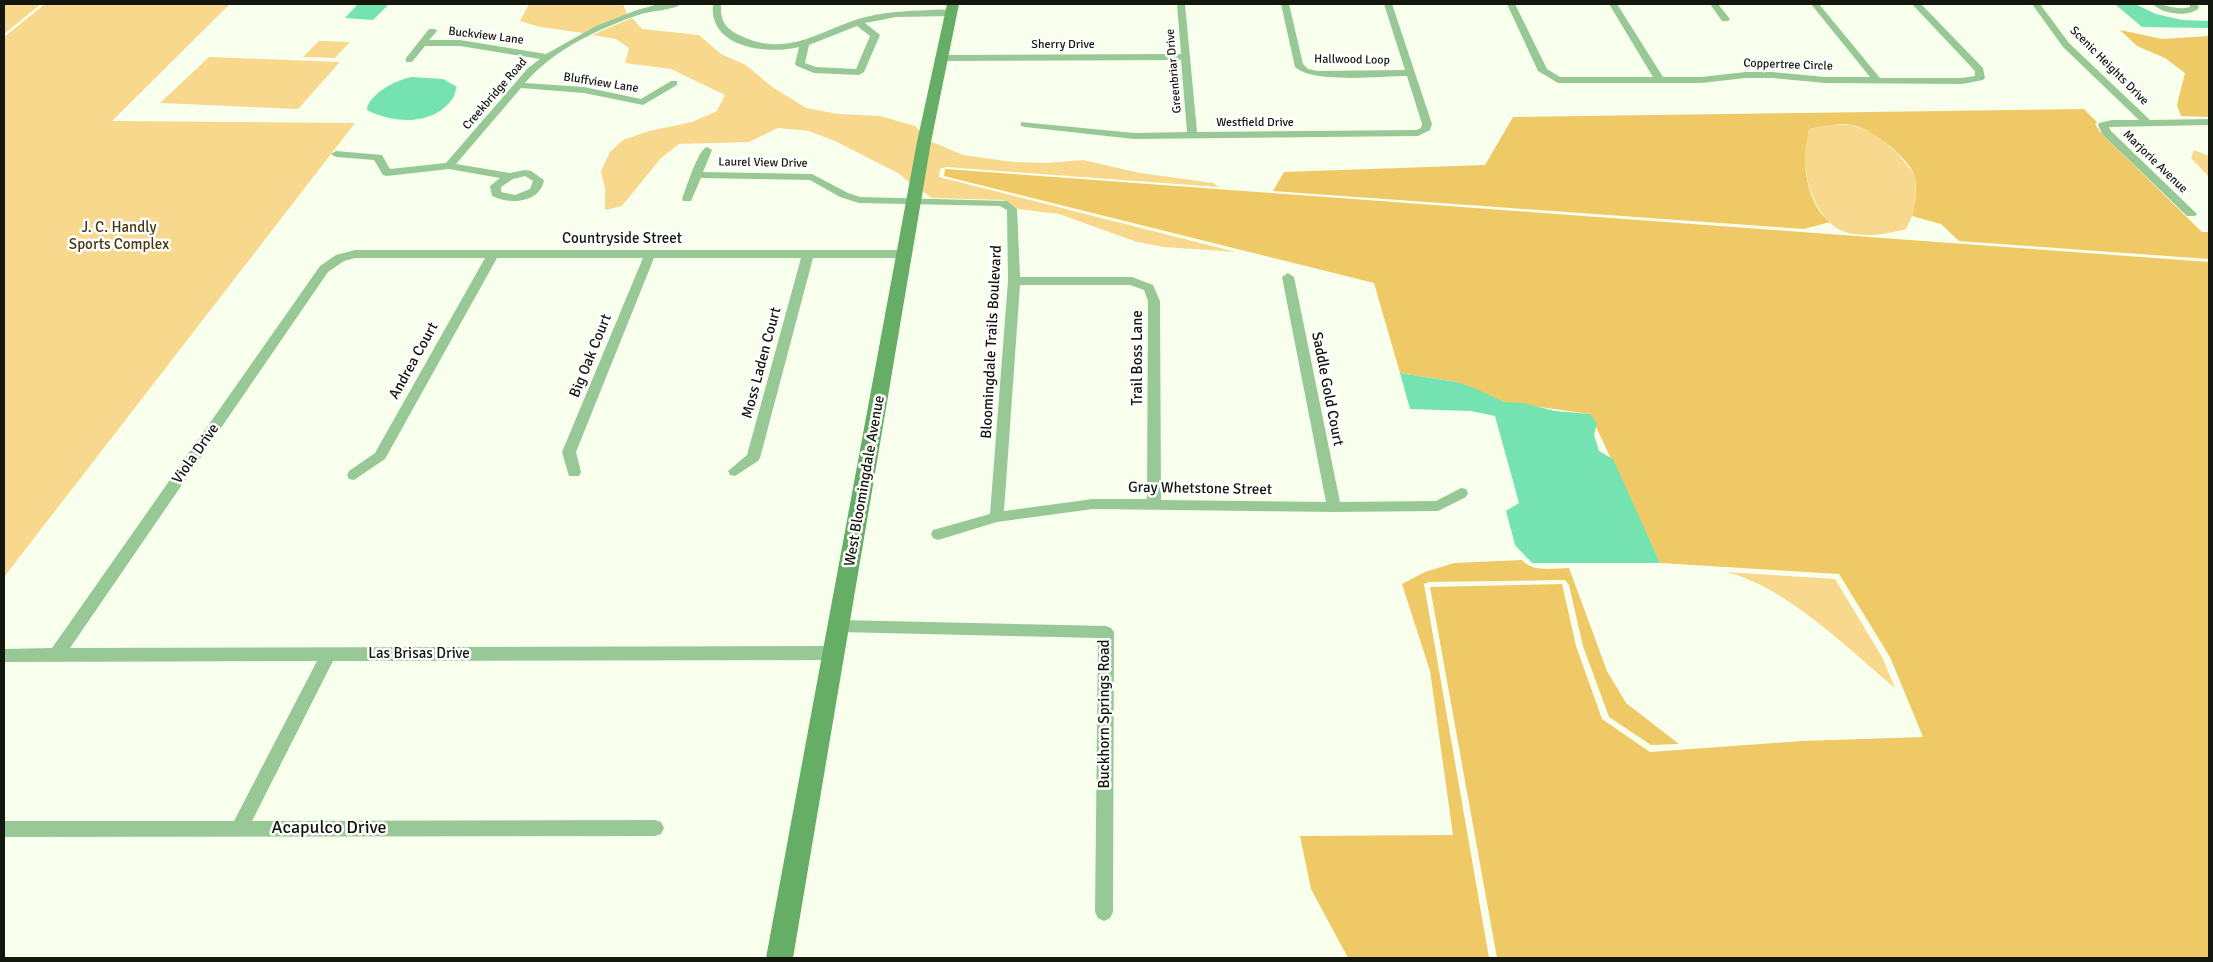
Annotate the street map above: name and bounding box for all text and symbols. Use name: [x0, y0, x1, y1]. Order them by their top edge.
street label: Buckview Lane: [447, 24, 525, 48]
street label: Scenic Heights Drive: [2067, 24, 2151, 108]
street label: Greenbriar Drive: [1163, 28, 1185, 114]
street label: Sherry Drive: [1031, 38, 1095, 52]
street label: Hallwood Loop: [1314, 52, 1390, 68]
street label: Creekbridge Road: [460, 55, 530, 133]
street label: Coppertree Circle: [1743, 56, 1833, 74]
street label: Bluffview Lane: [562, 70, 640, 96]
street label: Westfield Drive: [1216, 116, 1294, 130]
street label: Marjorie Avenue: [2120, 128, 2190, 196]
street label: Laurel View Drive: [718, 155, 808, 171]
park label: J. C. Handly Sports Complex: [69, 219, 169, 254]
street label: Countryside Street: [562, 230, 682, 248]
street label: Bloomingdale Trails Boulevard: [978, 245, 1006, 439]
street label: Moss Laden Court: [738, 305, 786, 421]
street label: Trail Boss Lane: [1129, 310, 1147, 406]
street label: Big Oak Court: [566, 312, 616, 400]
street label: Andrea Court: [386, 319, 442, 403]
street label: Saddle Gold Court: [1307, 330, 1347, 448]
street label: West Bloomingdale Avenue: [841, 394, 889, 568]
street label: Viola Drive: [169, 420, 223, 488]
street label: Gray Whetstone Street: [1128, 479, 1272, 499]
street label: Buckhorn Springs Road: [1096, 639, 1114, 789]
street label: Las Brisas Drive: [368, 645, 470, 663]
street label: Acapulco Drive: [272, 817, 386, 839]

